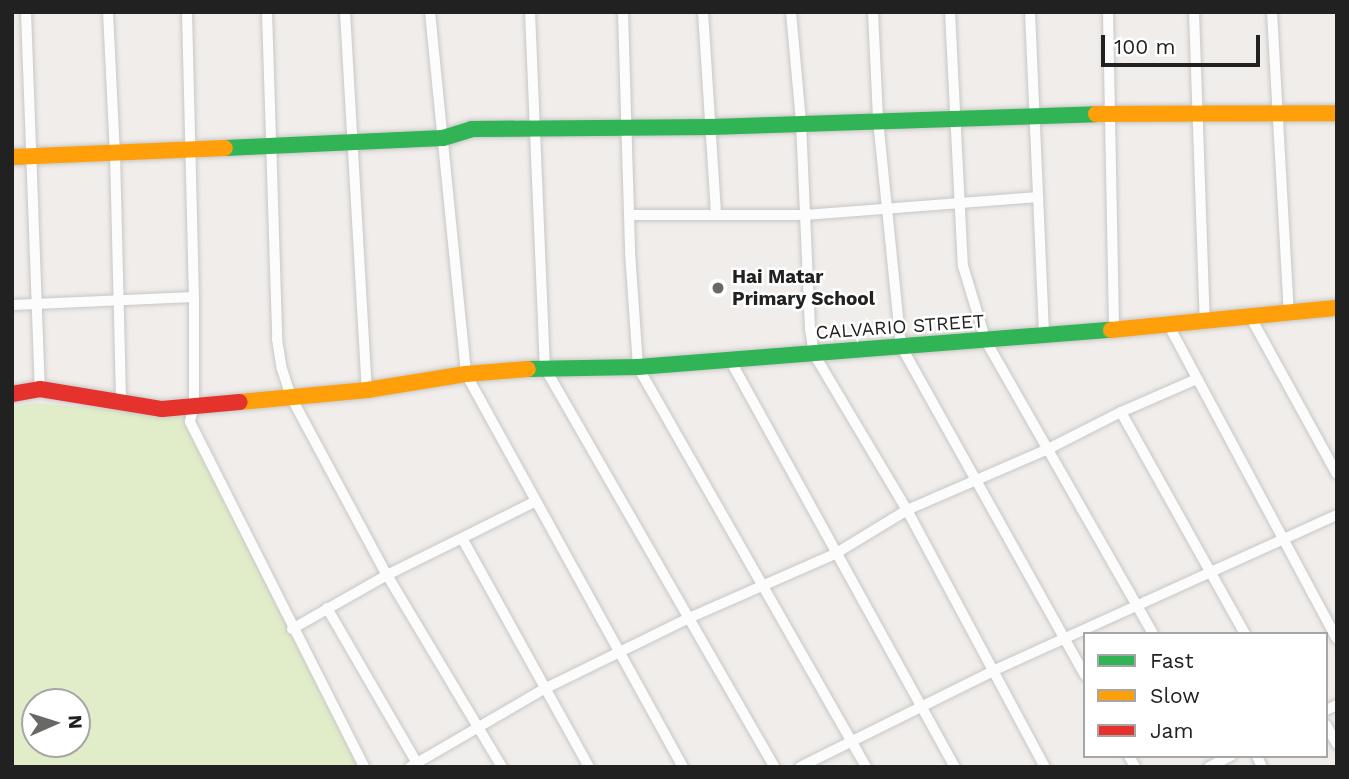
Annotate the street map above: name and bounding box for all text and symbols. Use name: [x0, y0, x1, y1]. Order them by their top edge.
scale bar: [1104, 21, 1263, 65]
text: 100 m: [1114, 34, 1176, 59]
place label: Hai Matar Primary School: [732, 266, 875, 310]
marker: Hai Matar Primary School: [710, 280, 726, 296]
street label: CALVARIO STREET: [815, 310, 985, 344]
legend: [1083, 632, 1328, 758]
text: Fast: [1150, 648, 1194, 673]
text: Slow: [1150, 683, 1200, 708]
north arrow: [21, 688, 91, 758]
text: N: [64, 714, 87, 730]
text: Jam: [1150, 718, 1193, 743]

